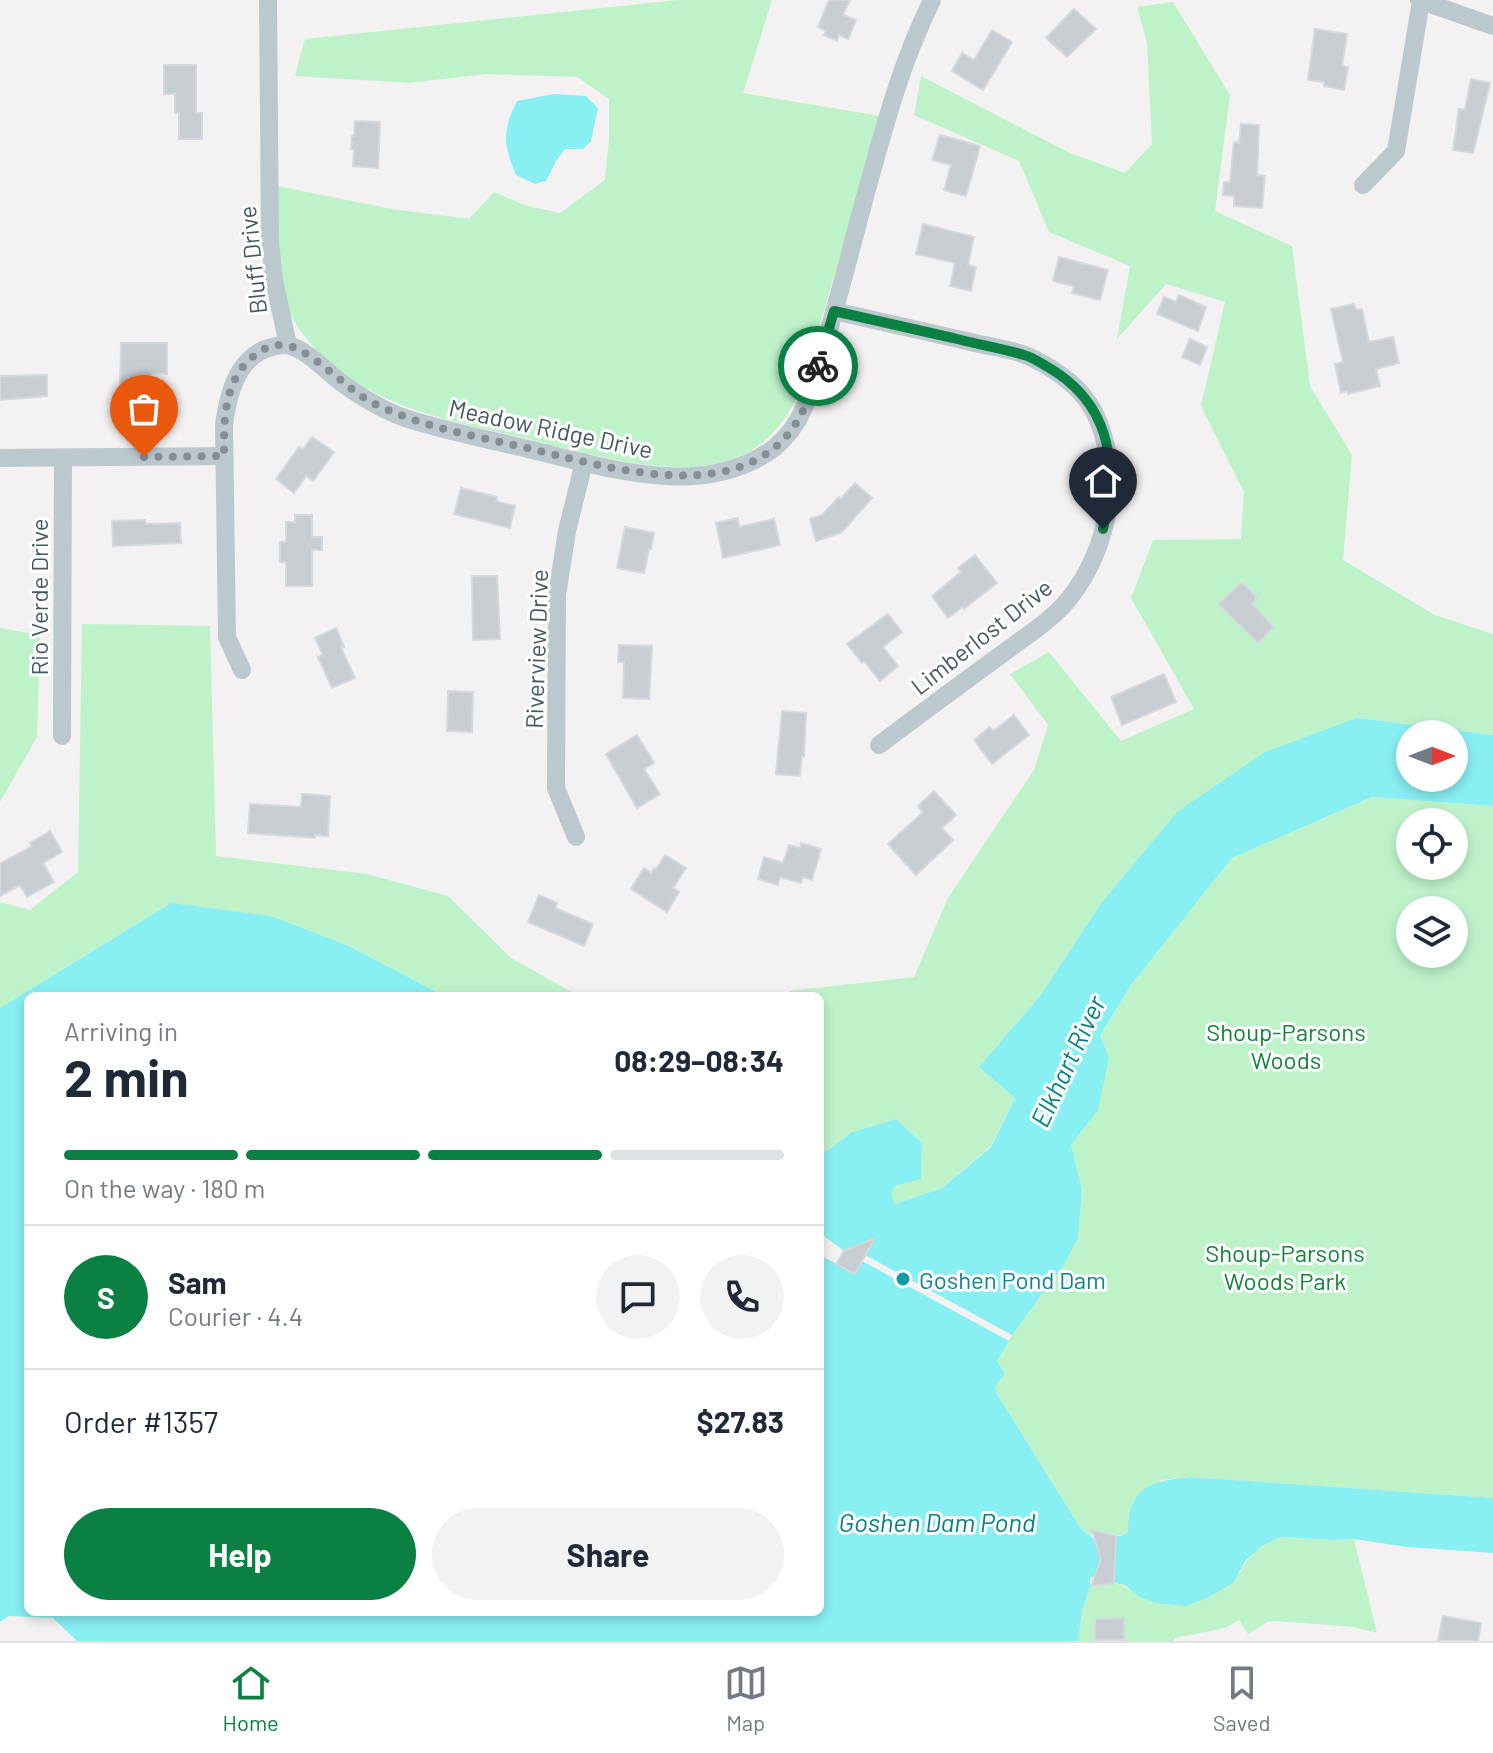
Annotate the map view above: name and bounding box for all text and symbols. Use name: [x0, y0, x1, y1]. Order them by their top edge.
street label: Bluff Drive: [232, 204, 272, 316]
courier: [778, 326, 858, 406]
icon: bike: [796, 344, 840, 388]
pin: [110, 375, 178, 457]
icon: bag: [122, 387, 166, 431]
street label: Meadow Ridge Drive: [446, 392, 656, 464]
pin: [1069, 447, 1137, 529]
icon: home: [1081, 459, 1125, 503]
street label: Rio Verde Drive: [24, 518, 53, 676]
street label: Riverview Drive: [519, 569, 553, 729]
street label: Limberlost Drive: [905, 572, 1057, 700]
north arrow: [1396, 720, 1468, 792]
map controls: [1396, 720, 1468, 968]
button: locate: [1396, 808, 1468, 880]
button: layers: [1396, 896, 1468, 968]
water label: Elkhart River: [1023, 990, 1111, 1131]
text: Arriving in: [64, 1015, 178, 1046]
park label: Shoup-Parsons Woods: [1206, 1017, 1366, 1074]
text: 08:29–08:34: [614, 1042, 784, 1078]
text: 2 min: [64, 1045, 189, 1107]
text: On the way · 180 m: [64, 1172, 265, 1203]
park label: Shoup-Parsons Woods Park: [1205, 1238, 1365, 1295]
button: chat: [596, 1255, 680, 1339]
button: phone: [700, 1255, 784, 1339]
text: Sam: [168, 1264, 227, 1300]
place label: Goshen Pond Dam: [919, 1265, 1106, 1294]
marker: Goshen Pond Dam: [894, 1270, 912, 1288]
text: S: [97, 1279, 115, 1315]
text: Courier · 4.4: [168, 1300, 303, 1331]
text: Order #1357: [64, 1403, 218, 1439]
text: $27.83: [697, 1403, 784, 1439]
water label: Goshen Dam Pond: [838, 1506, 1036, 1537]
button: Help: [64, 1508, 416, 1600]
button: Share: [432, 1508, 784, 1600]
tab: Home: [223, 1661, 279, 1735]
tab: Map: [724, 1661, 768, 1735]
tab: Saved: [1213, 1661, 1270, 1735]

